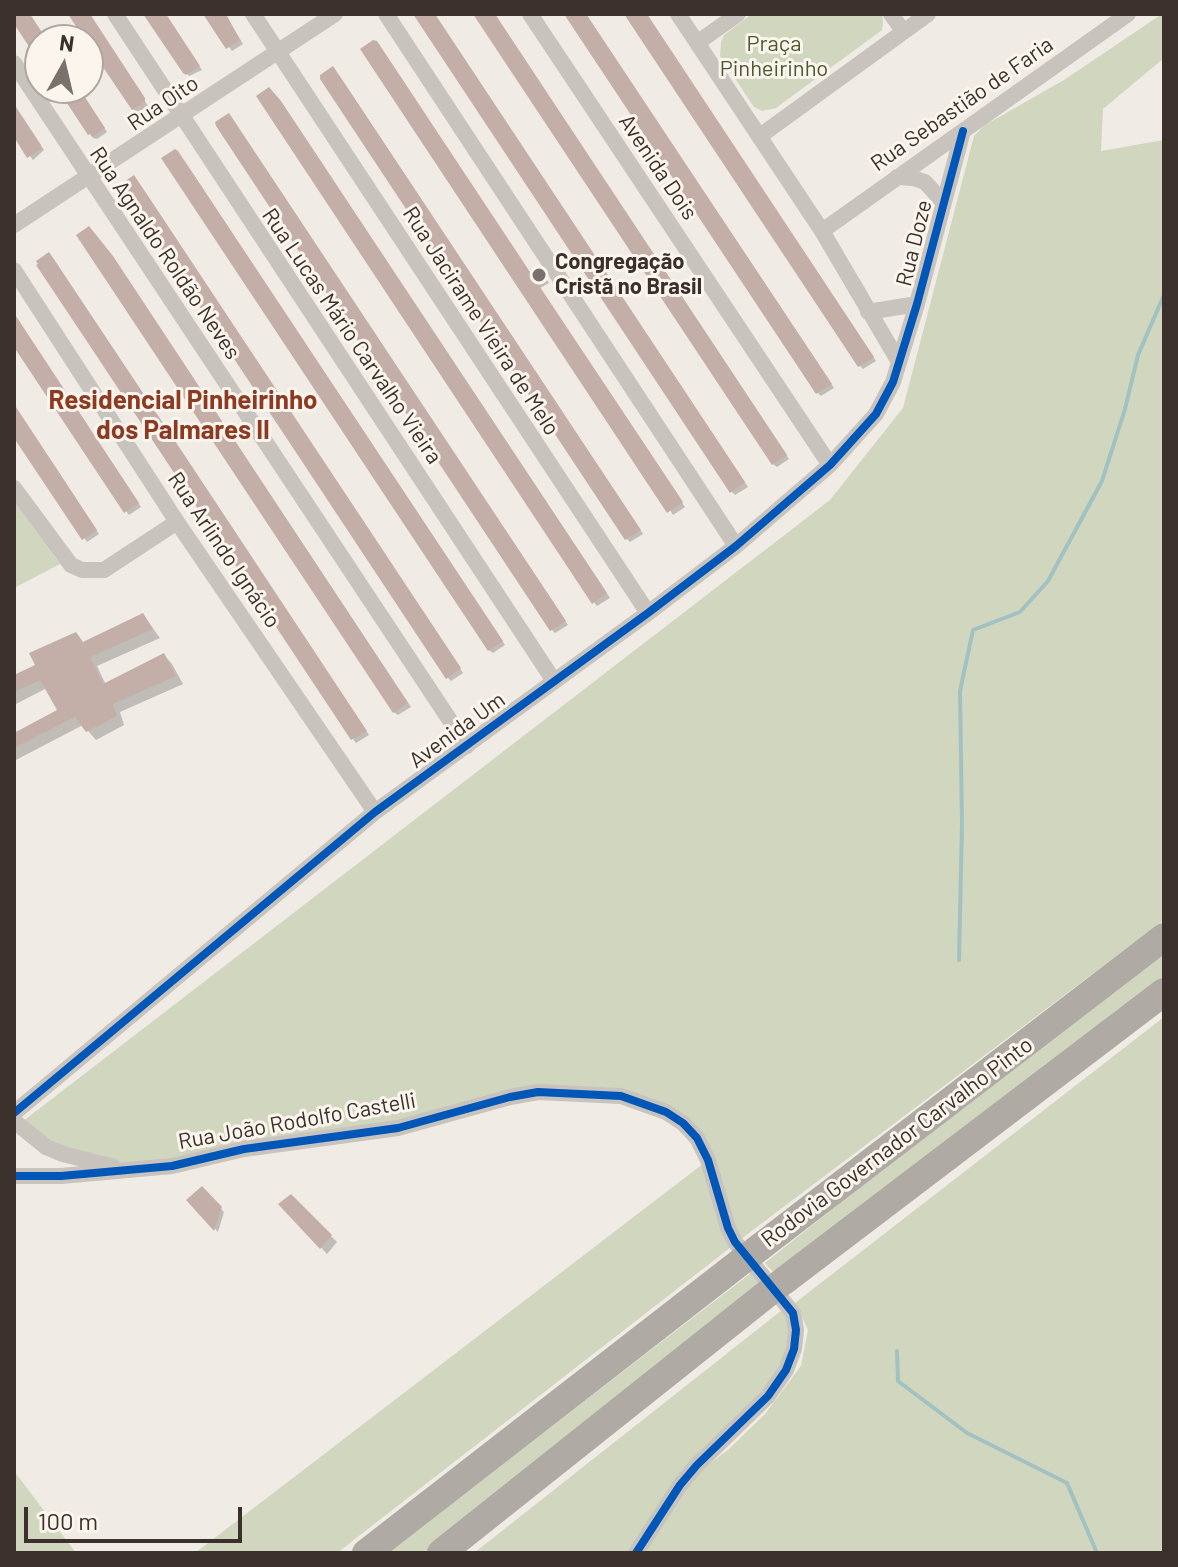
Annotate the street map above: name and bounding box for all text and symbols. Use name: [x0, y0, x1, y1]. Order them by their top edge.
north arrow: [24, 24, 104, 104]
text: N: [58, 28, 76, 56]
park label: Praça Pinheirinho: [720, 31, 828, 82]
street label: Rua Sebastião de Faria: [866, 31, 1058, 177]
street label: Rua Oito: [123, 70, 203, 136]
street label: Avenida Dois: [613, 109, 703, 225]
street label: Rua Agnaldo Roldão Neves: [84, 142, 246, 364]
street label: Rua Doze: [891, 197, 937, 289]
street label: Rua Jacirame Vieira de Melo: [397, 202, 565, 440]
street label: Rua Lucas Mário Carvalho Vieira: [256, 203, 448, 469]
place label: Congregação Cristã no Brasil: [555, 249, 702, 300]
marker: Congregação Cristã no Brasil: [530, 266, 548, 284]
district label: Residencial Pinheirinho dos Palmares II: [48, 384, 318, 446]
street label: Rua Arlindo Ignácio: [162, 467, 286, 633]
street label: Avenida Um: [404, 686, 510, 774]
street label: Rodovia Governador Carvalho Pinto: [756, 1031, 1038, 1253]
street label: Rua João Rodolfo Castelli: [176, 1087, 418, 1155]
scale bar: [28, 1491, 246, 1541]
text: 100 m: [38, 1506, 98, 1535]

